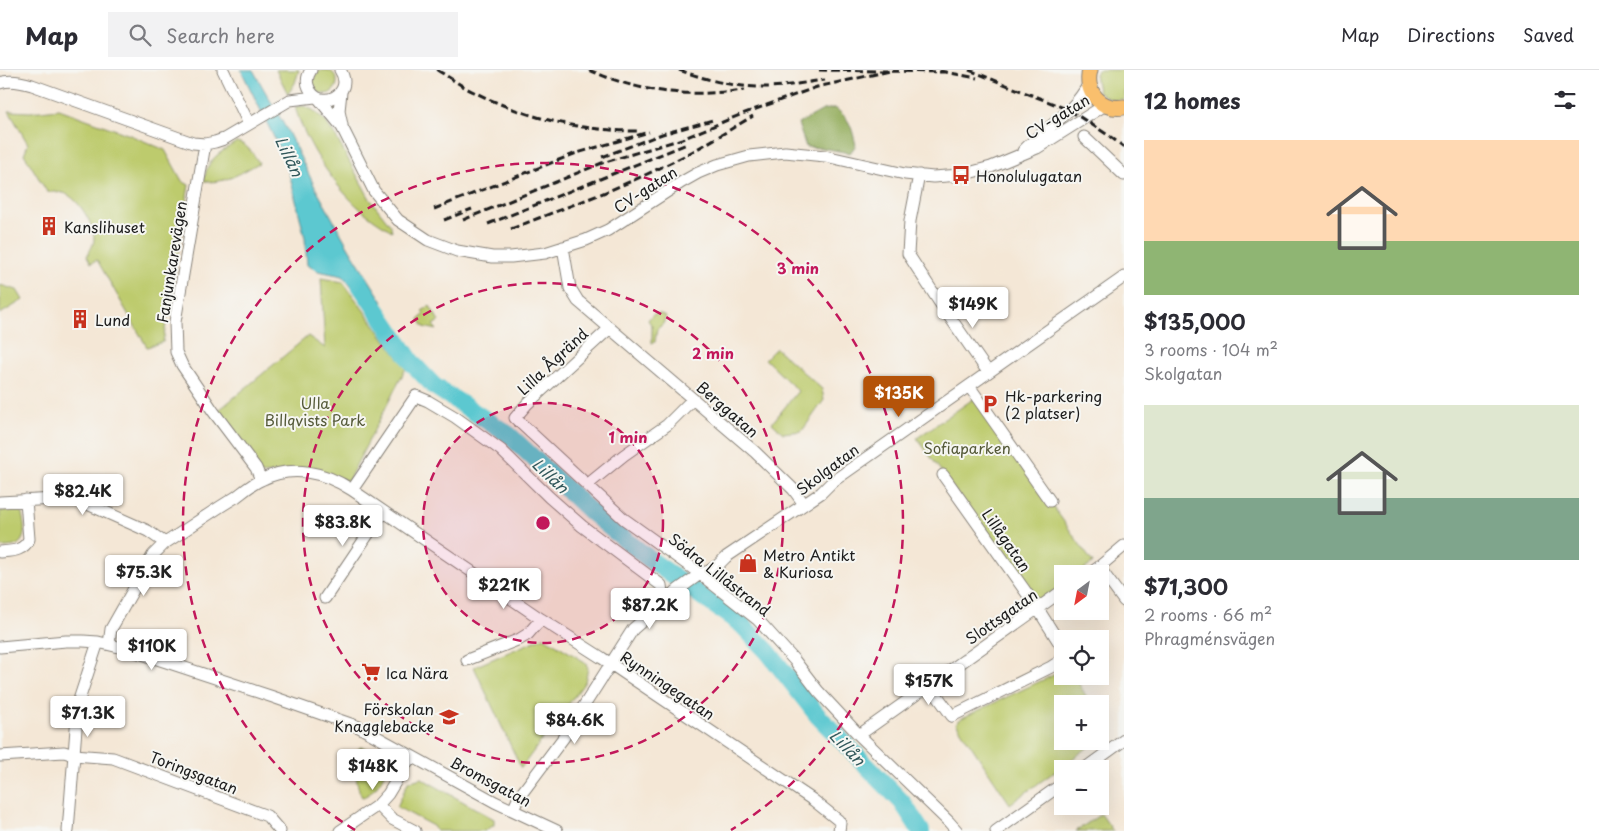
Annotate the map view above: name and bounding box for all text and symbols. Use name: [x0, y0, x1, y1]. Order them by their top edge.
search box: [108, 12, 458, 57]
text: Map: [25, 17, 78, 53]
icon: search: [126, 21, 154, 49]
text: Search here: [166, 21, 275, 49]
text: Map: [1341, 21, 1379, 48]
text: Directions: [1407, 21, 1495, 48]
text: Saved: [1523, 21, 1574, 48]
text: 12 homes: [1144, 84, 1241, 116]
icon: filters: [1551, 86, 1579, 114]
street label: CV-gatan: [1020, 88, 1094, 144]
water label: Lillån: [270, 132, 310, 181]
street label: CV-gatan: [609, 160, 681, 218]
bus stop icon: Honolulugatan: [950, 164, 972, 186]
place label: Honolulugatan: [976, 164, 1082, 187]
icon: home: [1317, 173, 1407, 263]
street label: Fanjunkarevägen: [150, 199, 192, 325]
building icon: Kanslihuset: [38, 215, 60, 237]
place label: Kanslihuset: [64, 215, 145, 238]
text: 3 min: [777, 256, 819, 279]
pin: $149K: [938, 286, 1008, 329]
text: $149K: [948, 291, 998, 315]
text: $135,000: [1144, 305, 1246, 337]
building icon: Lund: [69, 308, 91, 330]
place label: Lund: [95, 308, 130, 331]
street label: Lilla Ågränd: [511, 322, 593, 400]
text: 3 rooms · 104 m²: [1144, 337, 1278, 361]
text: 2 min: [692, 341, 734, 364]
text: Skolgatan: [1144, 361, 1222, 385]
street label: Berggatan: [692, 376, 764, 442]
pin: $135K: [864, 376, 934, 418]
text: $135K: [874, 380, 924, 404]
place label: Hk-parkering (2 platser): [1005, 384, 1102, 424]
park label: Ulla Billqvists Park: [265, 391, 365, 431]
parking icon: Hk-parkering (2 platser): [979, 393, 1001, 415]
text: 1 min: [609, 425, 647, 448]
park label: Sofiaparken: [923, 436, 1011, 459]
street label: Skolgatan: [791, 438, 863, 500]
icon: home: [1317, 438, 1407, 528]
water label: Lillån: [527, 452, 575, 499]
pin: $82.4K: [42, 474, 124, 516]
text: $82.4K: [54, 478, 112, 502]
pin: $83.8K: [302, 504, 384, 547]
street label: Lillågatan: [977, 504, 1037, 576]
text: $83.8K: [315, 509, 371, 533]
centre of rings: [534, 514, 552, 532]
street label: Södra Lillåstrand: [664, 527, 776, 621]
place label: Metro Antikt & Kuriosa: [763, 543, 855, 583]
shop icon: Metro Antikt & Kuriosa: [737, 552, 759, 574]
pin: $75.3K: [103, 554, 185, 597]
text: $75.3K: [116, 559, 172, 583]
north arrow: [1054, 565, 1109, 620]
map controls: [1054, 565, 1109, 815]
pin: $221K: [469, 568, 539, 610]
text: $71,300: [1144, 570, 1228, 602]
text: $221K: [478, 572, 530, 596]
street label: Slottsgatan: [960, 583, 1042, 649]
pin: $87.2K: [609, 588, 691, 630]
text: $87.2K: [622, 592, 678, 616]
text: 2 rooms · 66 m²: [1144, 602, 1272, 626]
text: Phragménsvägen: [1144, 626, 1275, 650]
pin: $110K: [117, 628, 187, 671]
button: locate: [1054, 630, 1109, 685]
text: $110K: [128, 633, 176, 657]
street label: Rynningegatan: [616, 645, 720, 725]
supermarket icon: Ica Nära: [360, 661, 382, 683]
place label: Ica Nära: [386, 661, 449, 684]
pin: $157K: [894, 664, 964, 706]
text: $157K: [905, 668, 953, 692]
button: +: [1054, 695, 1109, 750]
pin: $71.3K: [47, 696, 129, 738]
place label: Förskolan Knagglebacke: [334, 697, 434, 737]
text: $71.3K: [61, 700, 115, 724]
pin: $84.6K: [534, 702, 616, 745]
school or university icon: Förskolan Knagglebacke: [438, 706, 460, 728]
text: $84.6K: [546, 707, 604, 731]
water label: Lillån: [825, 723, 872, 771]
street label: Toringsgatan: [147, 745, 241, 799]
pin: $148K: [338, 748, 408, 791]
street label: Bromsgatan: [446, 750, 536, 812]
text: $148K: [348, 753, 398, 777]
button: −: [1054, 760, 1109, 815]

